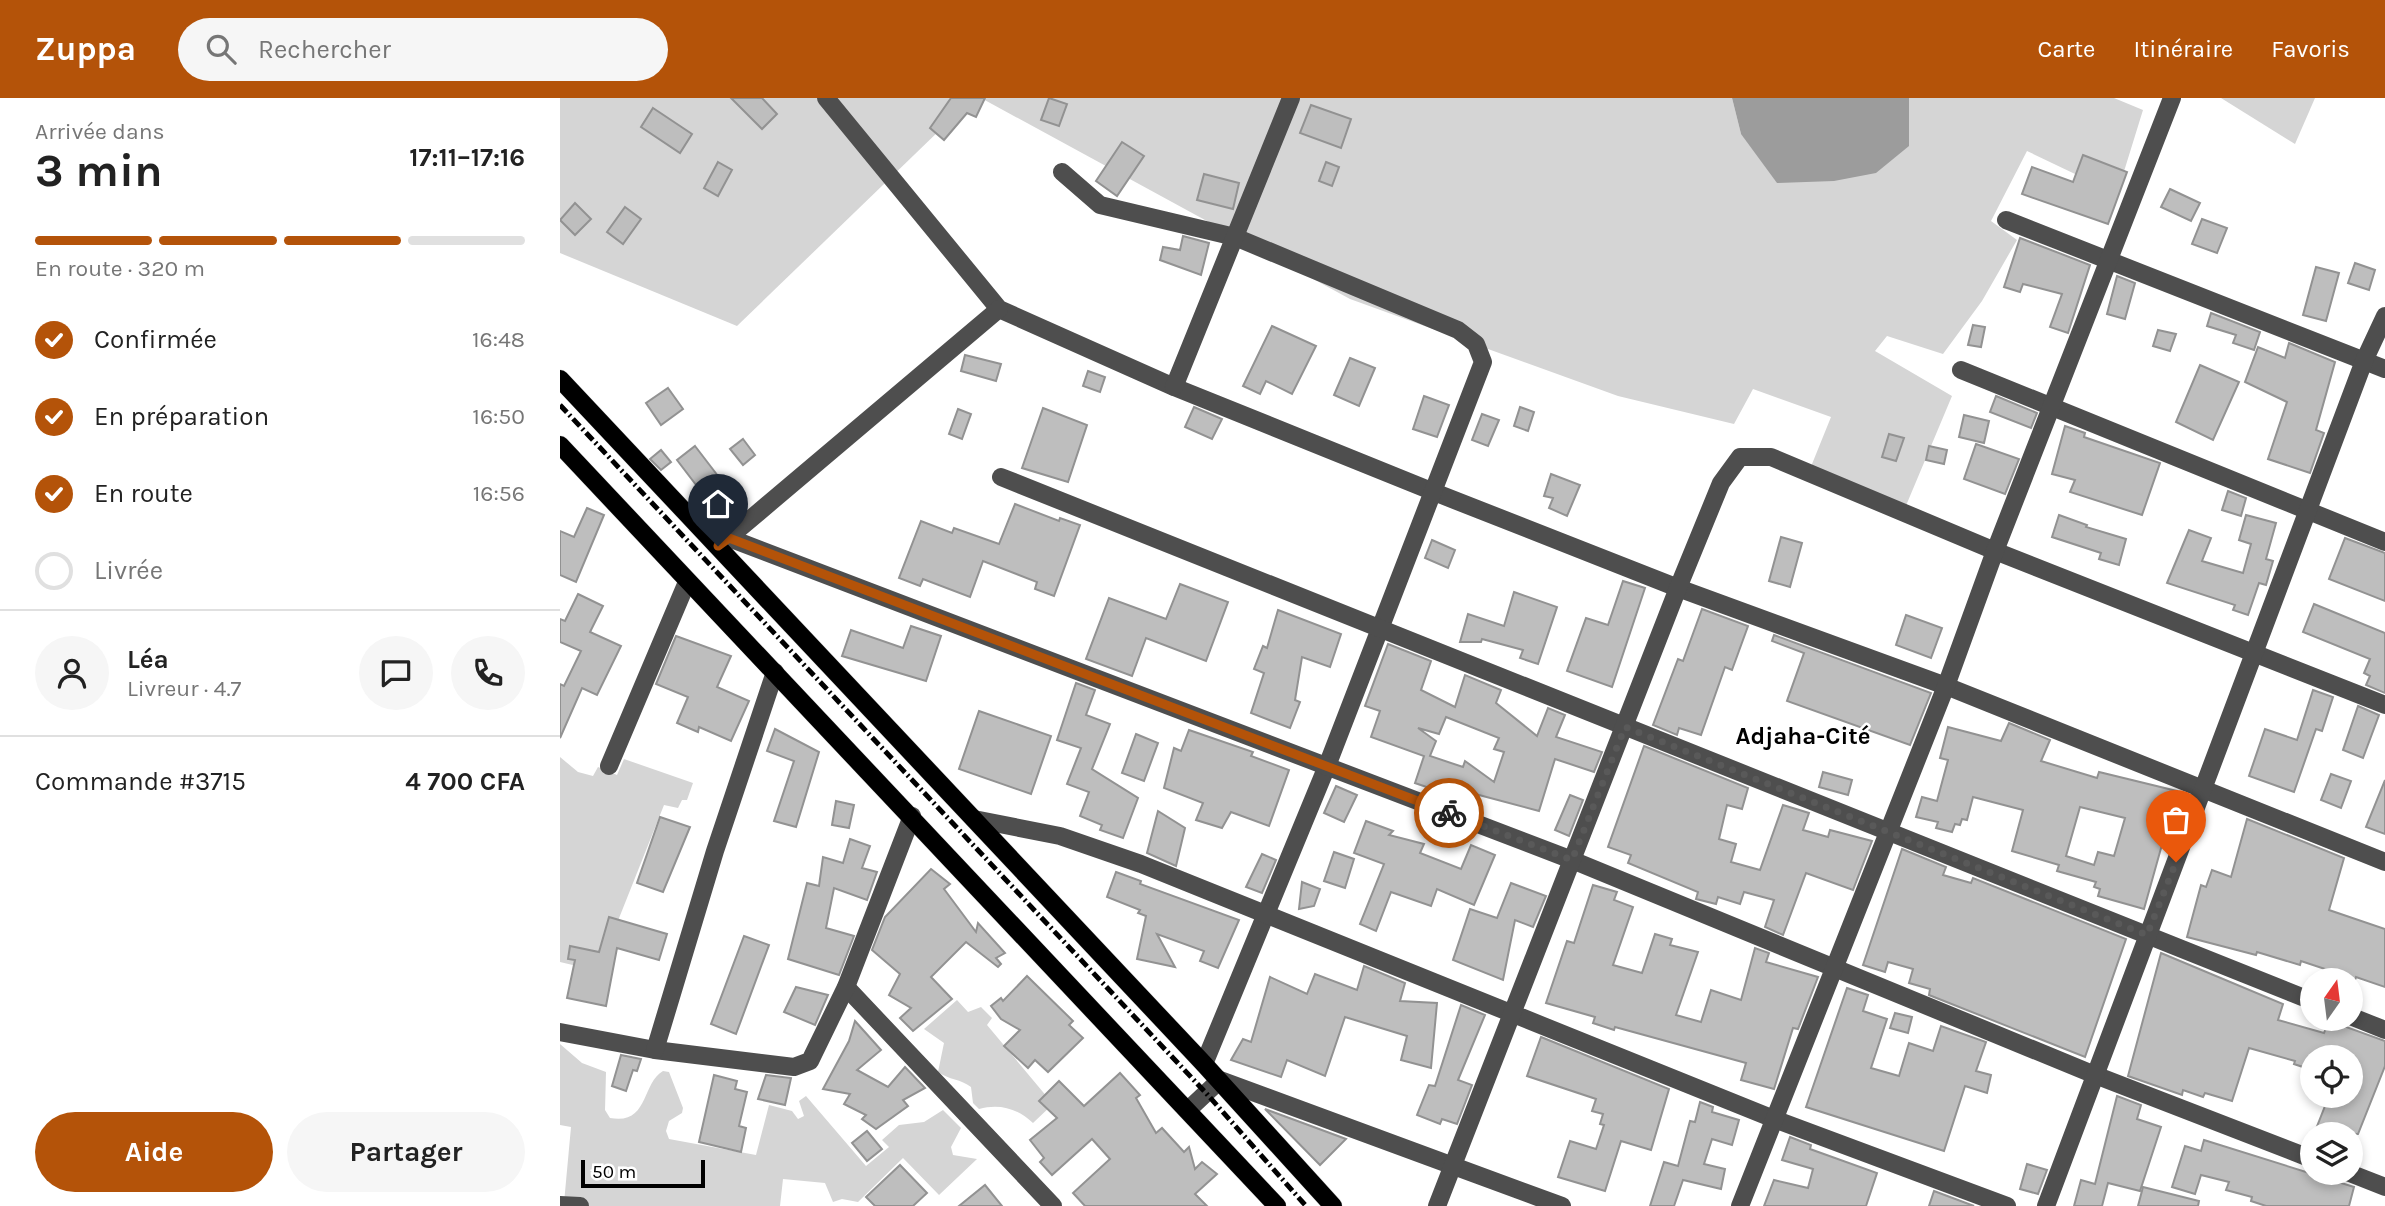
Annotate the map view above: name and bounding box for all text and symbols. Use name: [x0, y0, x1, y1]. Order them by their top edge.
search box: [178, 18, 668, 81]
text: Zuppa: [35, 30, 136, 68]
icon: search: [202, 30, 240, 68]
text: Rechercher: [258, 34, 391, 65]
text: Carte: [2037, 35, 2095, 63]
text: Itinéraire: [2133, 35, 2233, 63]
text: Favoris: [2271, 35, 2350, 63]
text: Arrivée dans: [35, 118, 165, 145]
text: 17:11–17:16: [409, 142, 525, 173]
text: 3 min: [35, 144, 163, 198]
text: En route · 320 m: [35, 255, 205, 282]
icon: check: [35, 321, 73, 359]
text: Confirmée: [94, 324, 217, 355]
text: 16:48: [472, 326, 525, 353]
icon: check: [35, 398, 73, 436]
text: En préparation: [94, 401, 269, 432]
text: 16:50: [472, 403, 525, 430]
pin: [688, 474, 748, 546]
icon: check: [35, 475, 73, 513]
text: En route: [94, 478, 193, 509]
text: 16:56: [473, 480, 525, 507]
icon: home: [699, 485, 737, 523]
text: Livrée: [94, 555, 163, 586]
button: person: [35, 636, 109, 710]
button: chat: [359, 636, 433, 710]
button: phone: [451, 636, 525, 710]
text: Léa: [127, 644, 169, 675]
text: Livreur · 4.7: [127, 675, 241, 702]
district label: Adjaha-Cité: [1735, 722, 1871, 750]
text: Commande #3715: [35, 766, 246, 797]
text: 4 700 CFA: [405, 766, 525, 797]
courier: [1414, 778, 1484, 848]
pin: [2146, 790, 2206, 862]
icon: bike: [1430, 794, 1468, 832]
icon: bag: [2157, 801, 2195, 839]
north arrow: [2300, 968, 2362, 1031]
map controls: [2300, 968, 2363, 1185]
button: locate: [2300, 1045, 2363, 1108]
button: Aide: [35, 1112, 273, 1192]
button: Partager: [287, 1112, 525, 1192]
button: layers: [2300, 1122, 2363, 1185]
scale bar: [581, 1157, 705, 1189]
text: 50 m: [592, 1161, 636, 1183]

